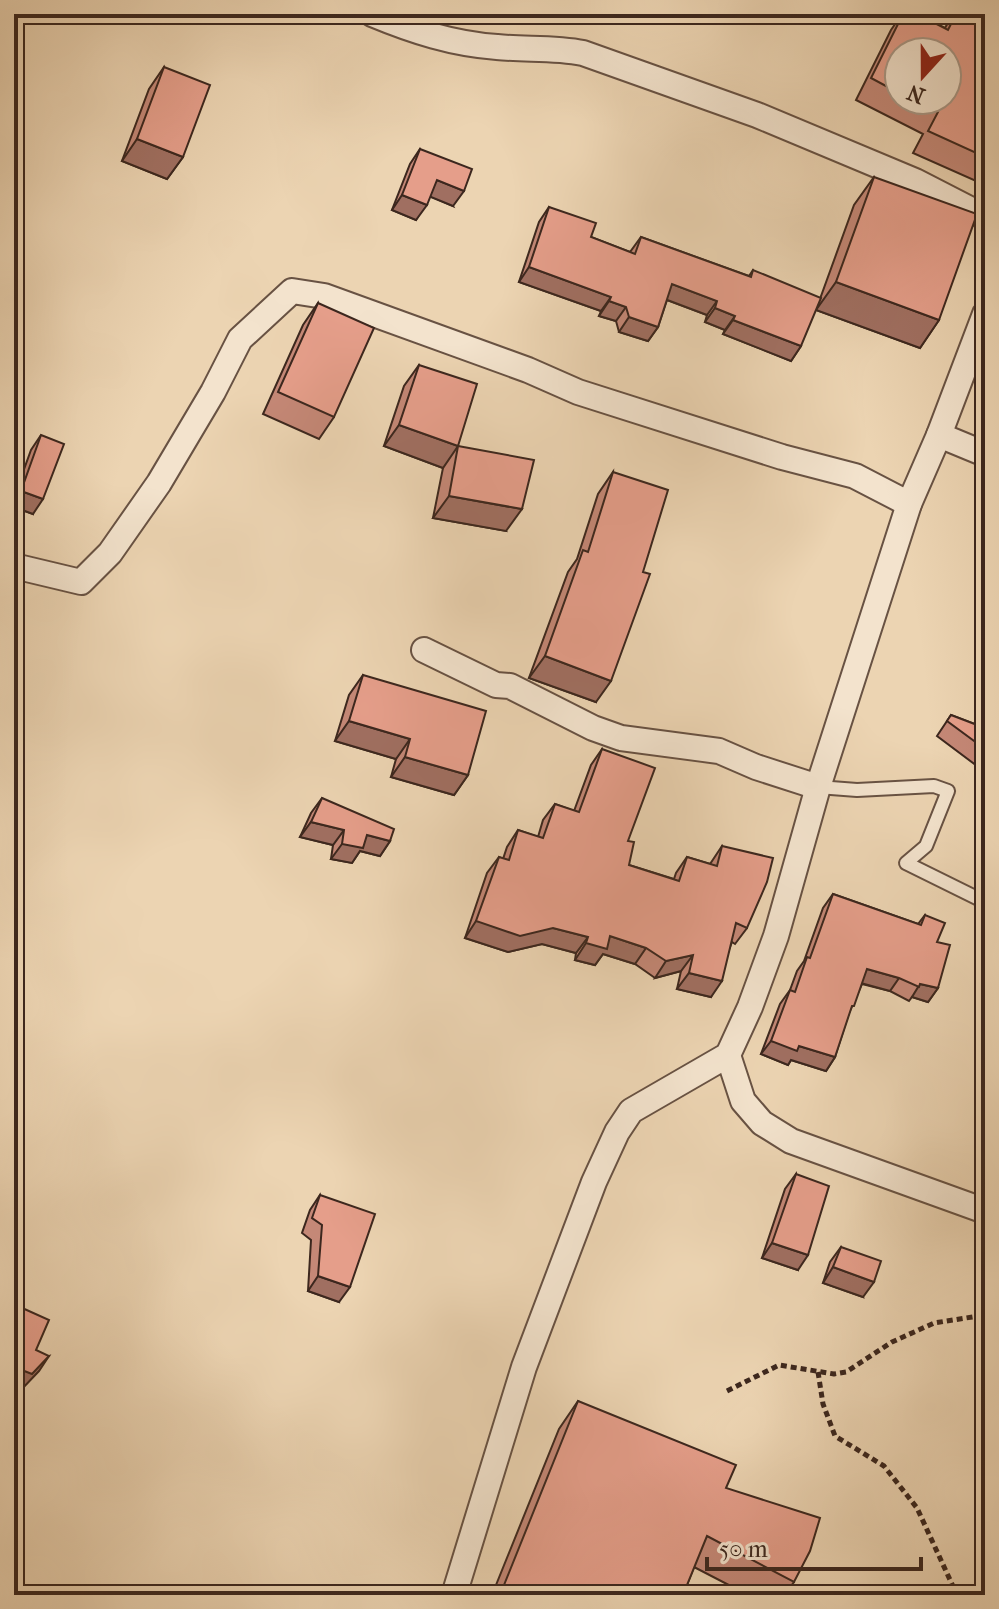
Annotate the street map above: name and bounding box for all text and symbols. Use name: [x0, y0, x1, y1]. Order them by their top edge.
north arrow: [883, 36, 963, 116]
text: N: [903, 79, 929, 109]
scale bar: [707, 1521, 921, 1571]
text: 50 m: [719, 1535, 768, 1563]

